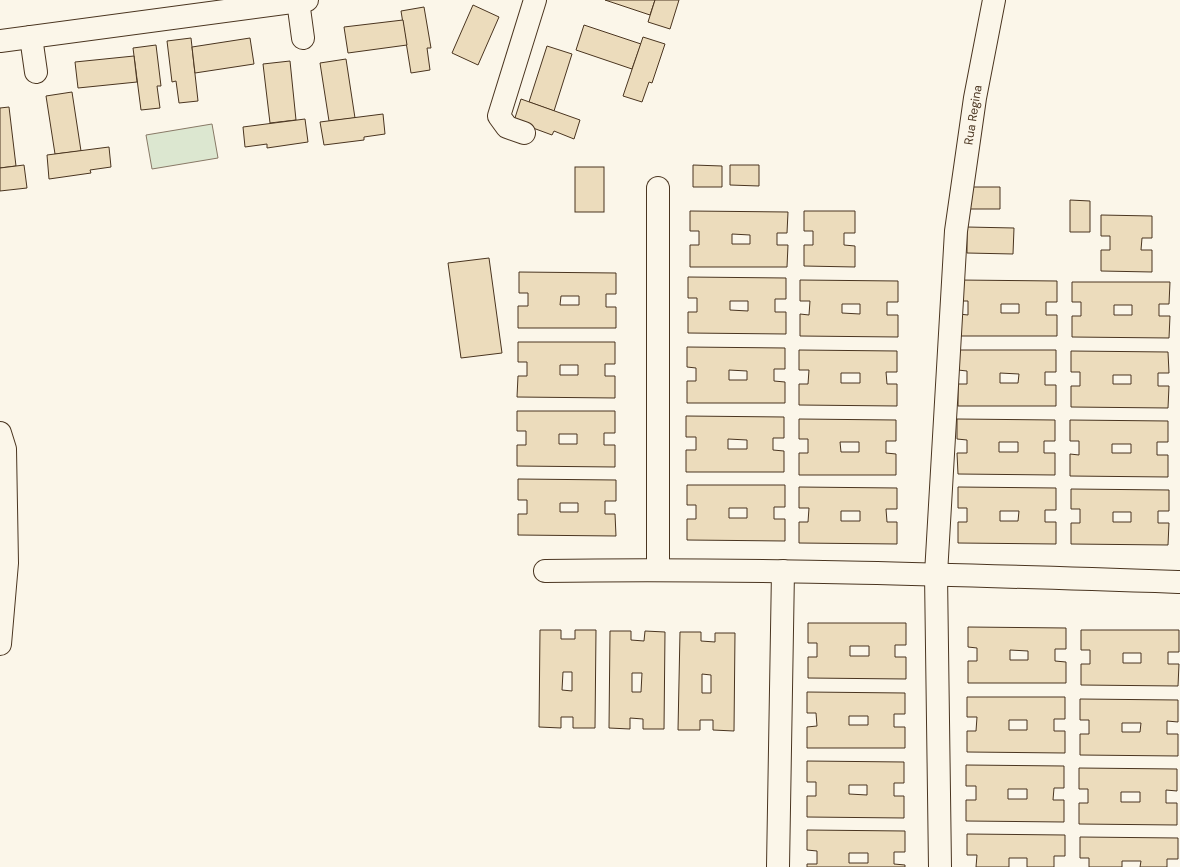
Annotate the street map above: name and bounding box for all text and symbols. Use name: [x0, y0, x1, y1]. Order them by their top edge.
street label: Rua Regina: [960, 84, 986, 146]

